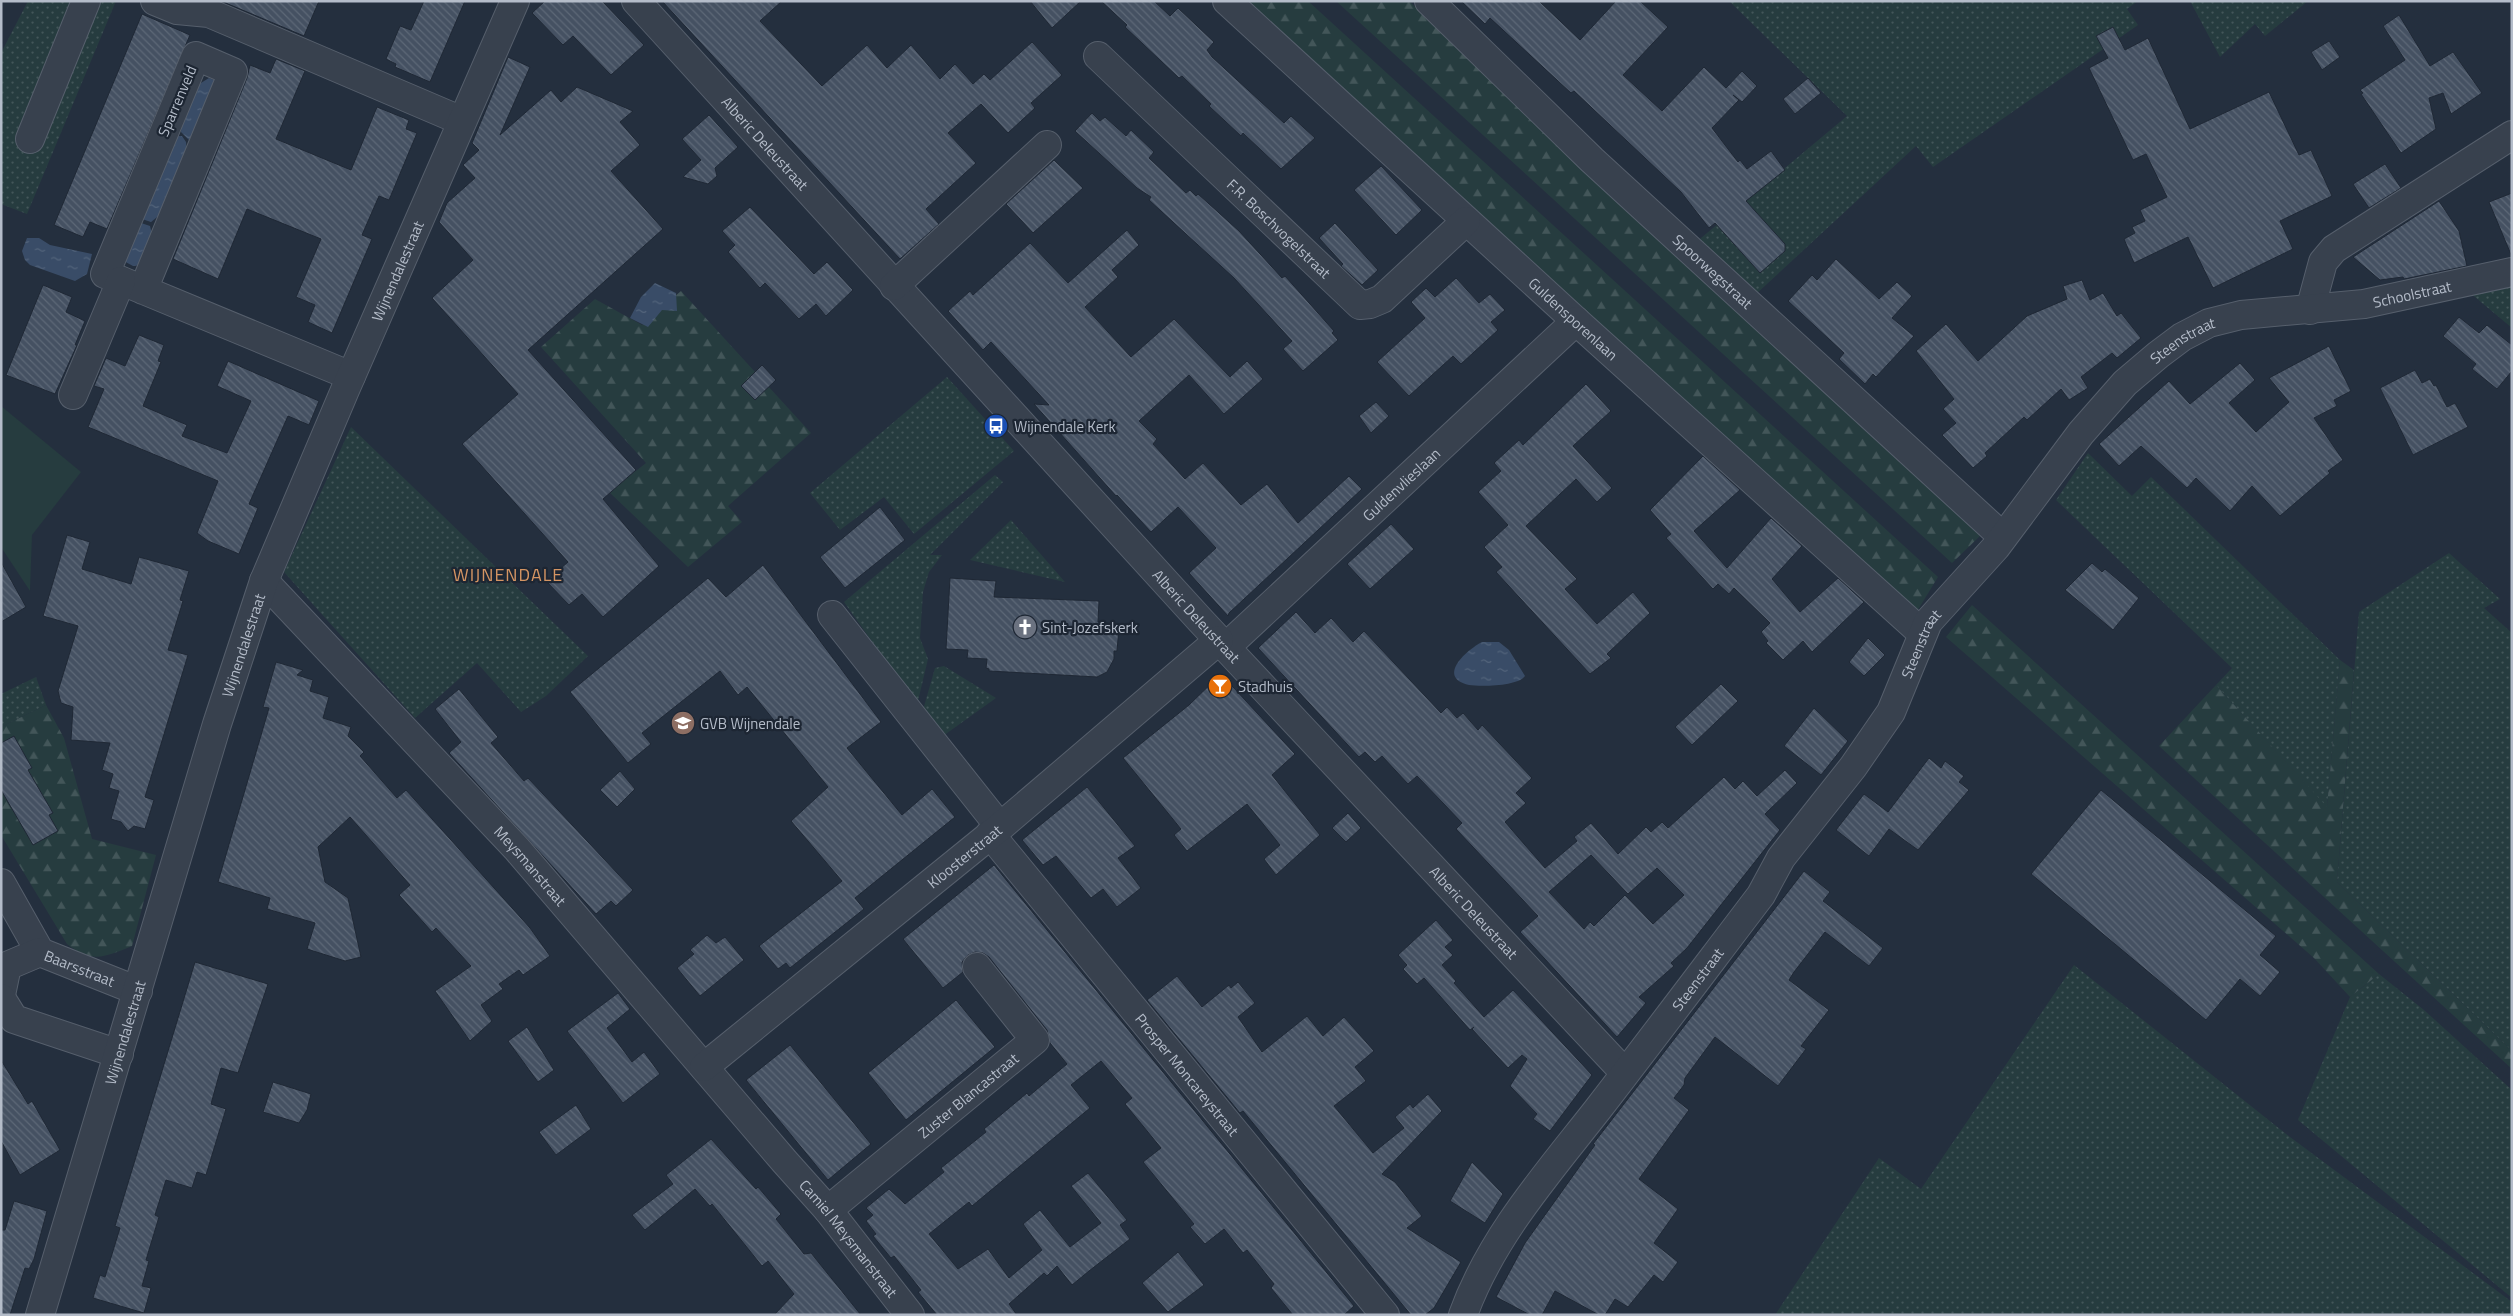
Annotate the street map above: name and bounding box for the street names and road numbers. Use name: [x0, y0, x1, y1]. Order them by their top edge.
street label: Sparrenveld: [152, 62, 202, 140]
street label: Alberic Deleustraat: [716, 91, 815, 196]
street label: F.R. Boschvogelstraat: [1222, 173, 1337, 284]
street label: Wijnendalestraat: [365, 216, 430, 325]
street label: Spoorwegstraat: [1668, 228, 1759, 314]
street label: Guldensporenlaan: [1524, 272, 1624, 365]
street label: Schoolstraat: [2371, 274, 2454, 313]
street label: Steenstraat: [2144, 310, 2218, 369]
street label: Guldenvlieslaan: [1357, 442, 1445, 526]
street label: Alberic Deleustraat: [1147, 564, 1246, 668]
street label: Wijnendalestraat: [215, 590, 271, 700]
street label: Steenstraat: [1895, 603, 1947, 682]
street label: Kloosterstraat: [922, 818, 1007, 893]
street label: Meysmanstraat: [489, 820, 573, 911]
street label: Alberic Deleustraat: [1425, 860, 1524, 964]
street label: Steenstraat: [1666, 942, 1729, 1016]
street label: Baarsstraat: [41, 943, 119, 992]
street label: Wijnendalestraat: [98, 977, 151, 1087]
street label: Prosper Moncareystraat: [1130, 1008, 1245, 1141]
street label: Zuster Blancastraat: [913, 1046, 1024, 1143]
street label: Camiel Meysmanstraat: [794, 1174, 904, 1303]

